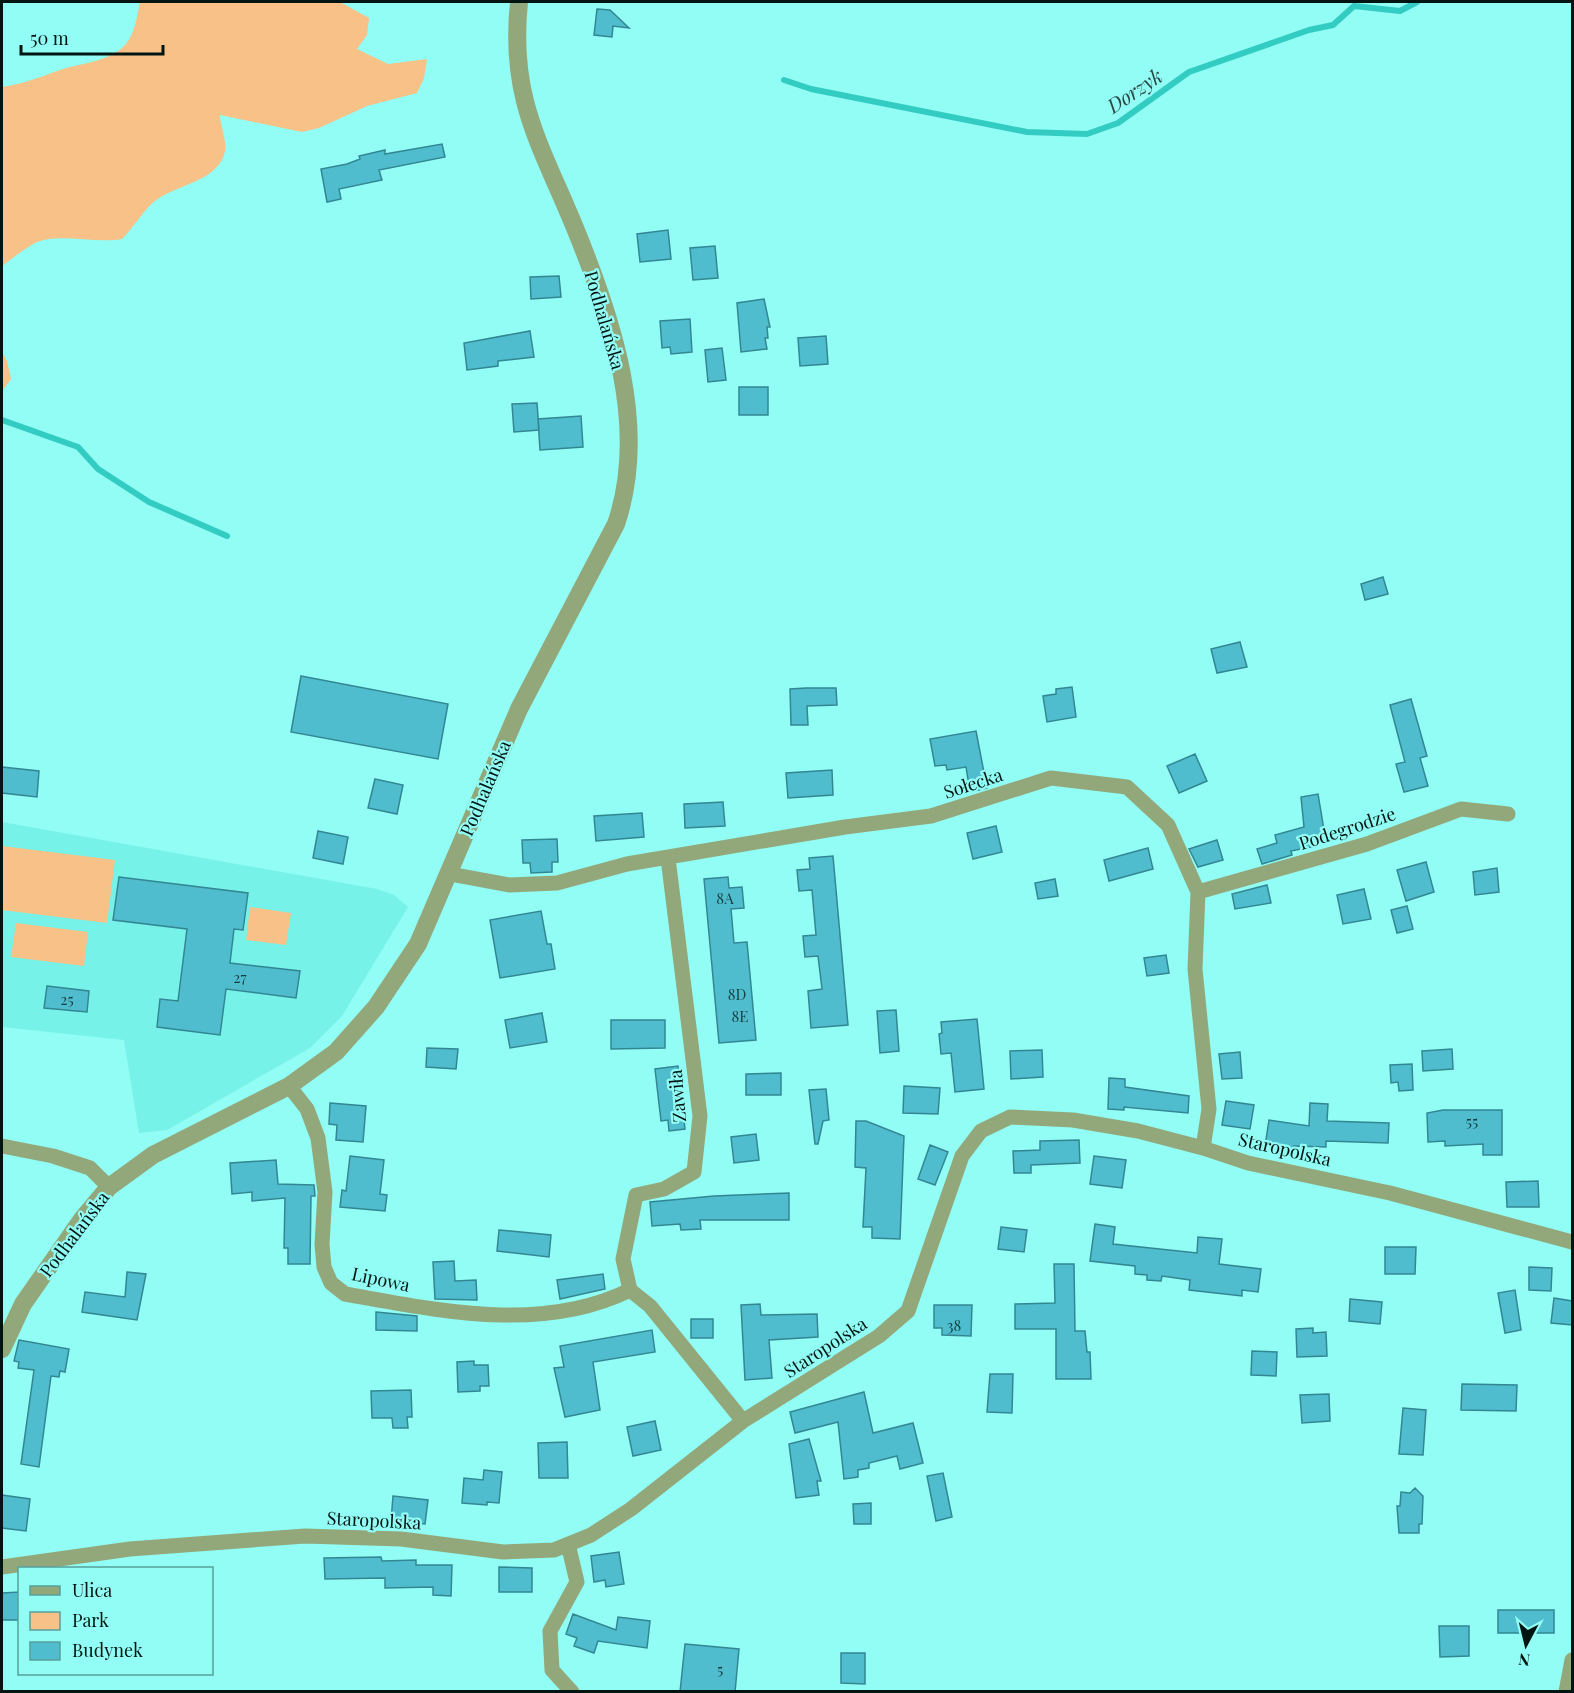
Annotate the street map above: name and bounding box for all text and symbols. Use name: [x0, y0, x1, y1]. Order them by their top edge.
scale bar: [21, 18, 164, 56]
text: 50 m: [30, 26, 69, 50]
water label: Dorzyk: [1100, 62, 1167, 119]
street label: Podhalańska: [579, 268, 631, 372]
street label: Podhalańska: [454, 736, 516, 840]
street label: Sołecka: [940, 762, 1006, 804]
street label: Podegrodzie: [1296, 801, 1398, 855]
house number: 8A: [716, 888, 734, 908]
house number: 27: [233, 967, 247, 987]
house number: 8D: [728, 984, 746, 1004]
house number: 25: [60, 989, 74, 1009]
house number: 8E: [732, 1006, 748, 1026]
street label: Zawiła: [663, 1069, 691, 1123]
house number: 55: [1466, 1111, 1478, 1131]
street label: Staropolska: [1236, 1127, 1334, 1171]
street label: Podhalańska: [34, 1186, 114, 1282]
street label: Lipowa: [350, 1261, 412, 1297]
street label: Staropolska: [779, 1311, 871, 1383]
house number: 38: [947, 1315, 961, 1335]
street label: Staropolska: [326, 1506, 422, 1534]
legend: [18, 1567, 213, 1675]
text: Ulica: [72, 1578, 112, 1602]
text: Park: [72, 1608, 109, 1632]
north arrow: [1496, 1615, 1556, 1675]
text: Budynek: [72, 1638, 143, 1662]
text: N: [1517, 1649, 1531, 1672]
house number: 5: [717, 1659, 723, 1679]

